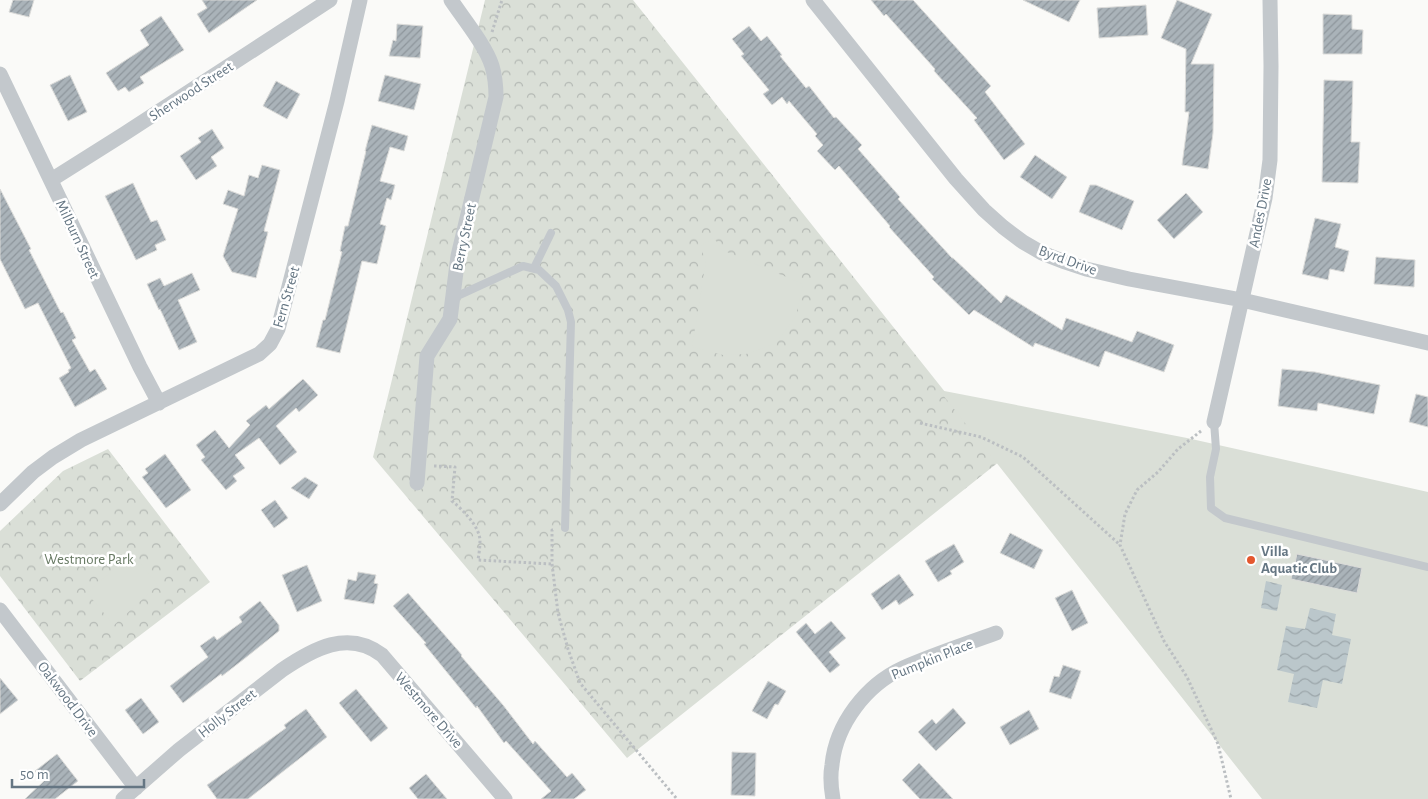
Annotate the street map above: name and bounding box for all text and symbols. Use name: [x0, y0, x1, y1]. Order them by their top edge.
street label: Sherwood Street: [147, 59, 236, 124]
street label: Andes Drive: [1246, 177, 1275, 249]
street label: Milburn Street: [53, 198, 102, 281]
street label: Berry Street: [450, 202, 479, 272]
street label: Byrd Drive: [1037, 243, 1099, 278]
street label: Fern Street: [271, 264, 302, 330]
place label: Villa Aquatic Club: [1261, 544, 1337, 576]
park label: Westmore Park: [44, 552, 134, 567]
marker: Villa Aquatic Club: [1245, 554, 1257, 566]
street label: Pumpkin Place: [889, 636, 975, 683]
street label: Oakwood Drive: [35, 659, 101, 740]
street label: Westmore Drive: [392, 670, 465, 751]
street label: Holly Street: [196, 686, 259, 741]
scale bar: [12, 756, 145, 788]
text: 50 m: [20, 767, 49, 782]

